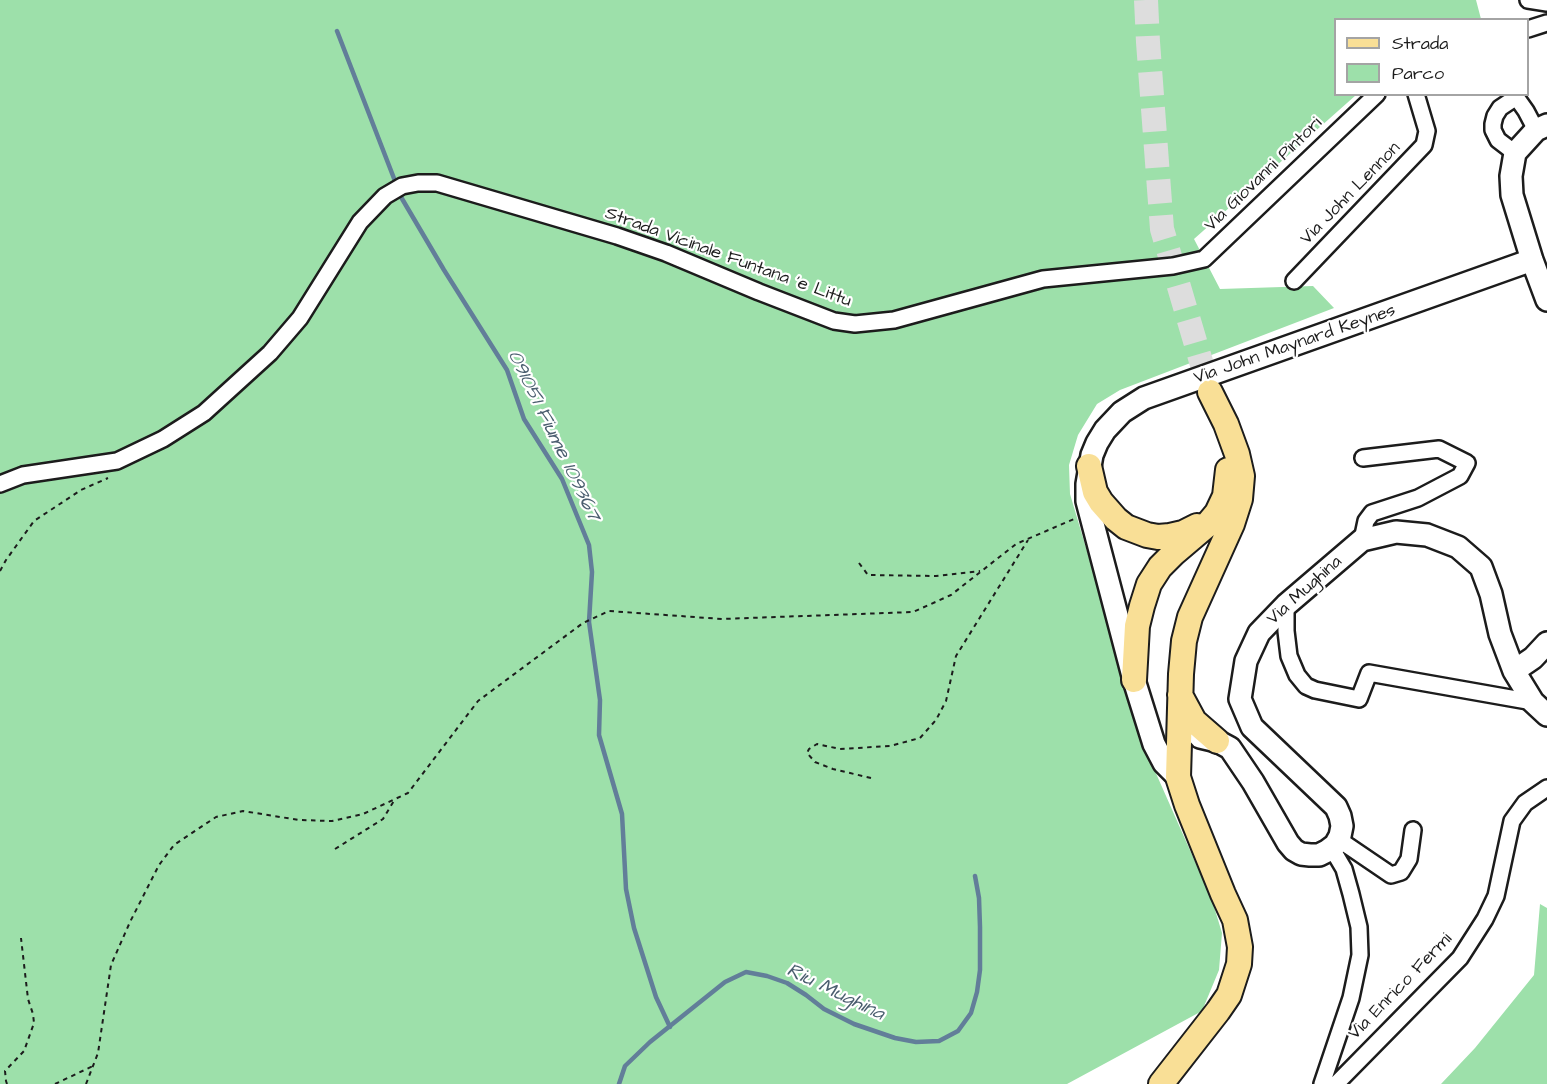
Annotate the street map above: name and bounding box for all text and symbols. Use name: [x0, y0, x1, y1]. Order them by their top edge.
legend: [1334, 18, 1529, 96]
text: Strada: [1392, 31, 1448, 56]
text: Parco: [1392, 61, 1444, 86]
street label: Via Giovanni Pintori: [1201, 113, 1327, 237]
street label: Via John Lennon: [1297, 138, 1405, 250]
street label: Strada Vicinale Funtana 'e Littu: [602, 203, 854, 313]
street label: Via John Maynard Keynes: [1191, 300, 1399, 390]
water label: 091051 Fiume 109367: [501, 347, 605, 525]
street label: Via Mughina: [1263, 552, 1347, 630]
street label: Via Enrico Fermi: [1345, 929, 1457, 1045]
water label: Riu Mughina: [782, 959, 888, 1027]

